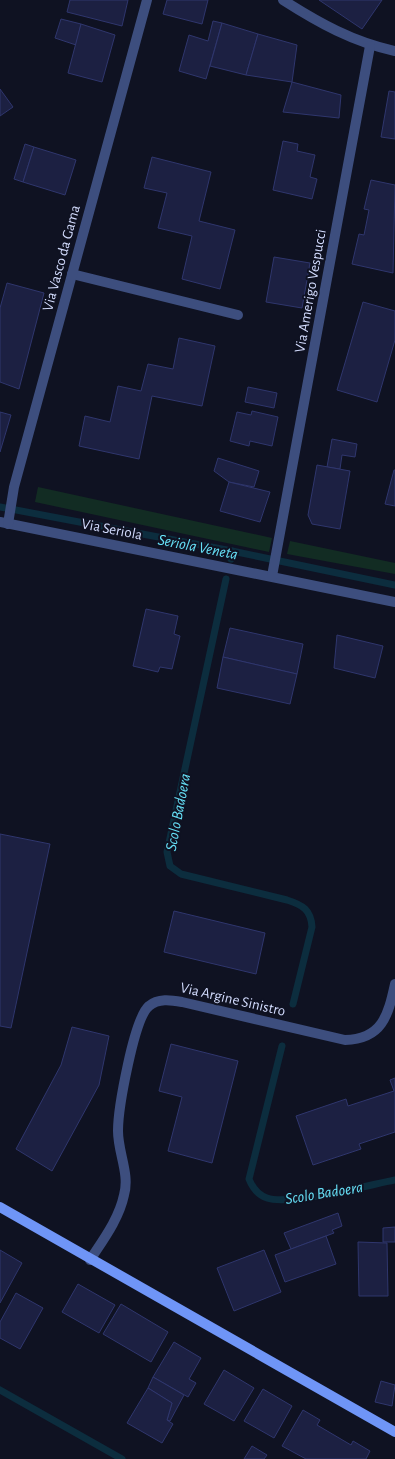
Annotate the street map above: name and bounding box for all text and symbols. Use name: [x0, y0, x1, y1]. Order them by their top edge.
street label: Via Vasco da Gama: [40, 203, 83, 313]
street label: Via Amerigo Vespucci: [292, 228, 329, 354]
street label: Via Seriola: [80, 516, 144, 543]
water label: Seriola Veneta: [157, 531, 239, 563]
water label: Scolo Badoera: [163, 772, 193, 852]
street label: Via Argine Sinistro: [179, 980, 287, 1019]
water label: Scolo Badoera: [284, 1179, 364, 1207]

